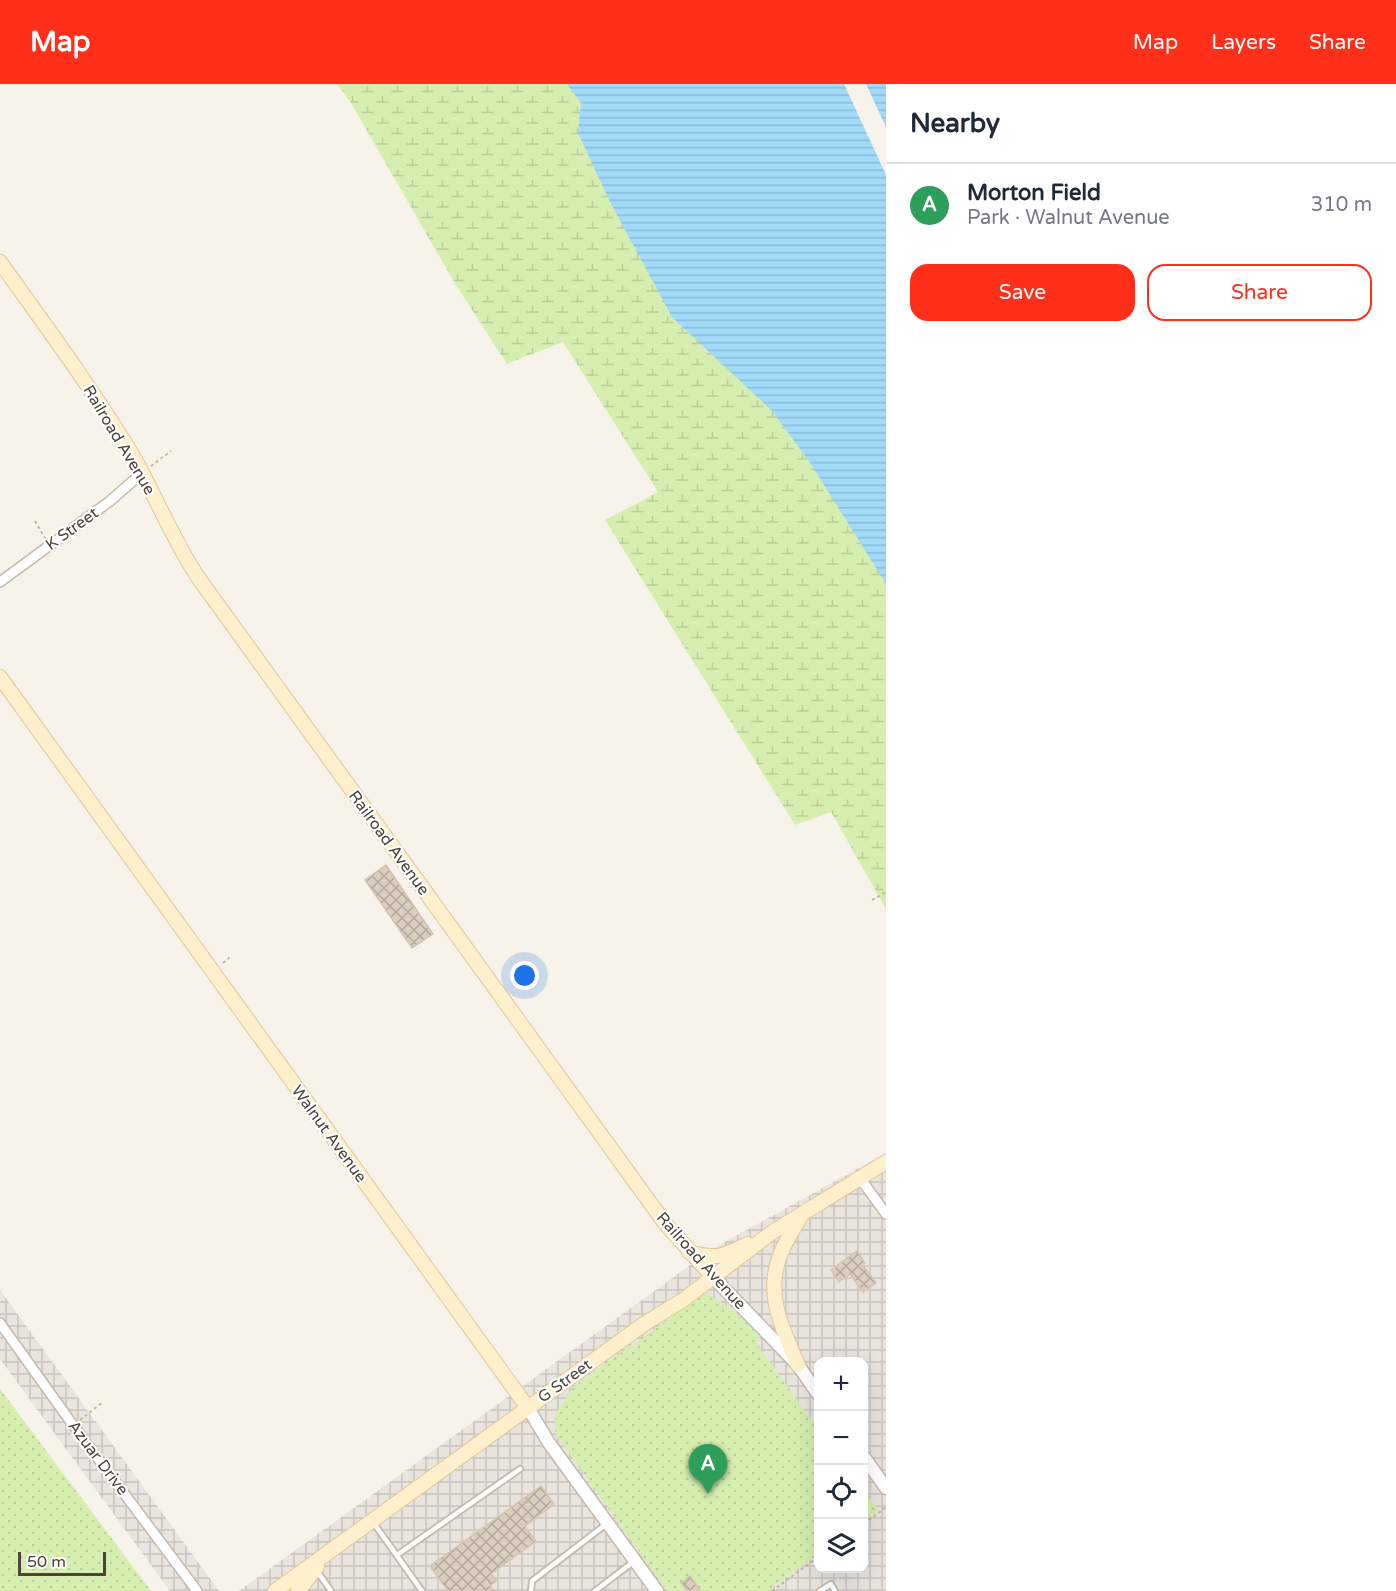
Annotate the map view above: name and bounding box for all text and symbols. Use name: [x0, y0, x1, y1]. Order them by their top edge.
text: Map: [30, 25, 90, 59]
text: Map: [1133, 30, 1178, 55]
text: Layers: [1211, 30, 1276, 55]
text: Share: [1309, 30, 1366, 55]
text: Nearby: [910, 108, 1000, 139]
text: Morton Field: [967, 180, 1101, 206]
text: A: [922, 193, 937, 217]
text: 310 m: [1311, 193, 1372, 217]
text: Park · Walnut Avenue: [967, 206, 1170, 230]
button: Save: [910, 264, 1135, 321]
button: Share: [1147, 264, 1372, 321]
street label: Railroad Avenue: [78, 381, 160, 499]
street label: K Street: [42, 503, 102, 555]
street label: Railroad Avenue: [344, 787, 434, 899]
your location: [510, 961, 539, 990]
street label: Walnut Avenue: [287, 1081, 371, 1187]
street label: Railroad Avenue: [652, 1208, 750, 1314]
street label: G Street: [534, 1355, 596, 1407]
map controls: [814, 1357, 868, 1573]
button: +: [814, 1357, 868, 1411]
button: −: [814, 1411, 868, 1465]
street label: Azuar Drive: [63, 1417, 133, 1499]
pin: A: [688, 1444, 728, 1494]
button: locate: [814, 1465, 868, 1519]
button: layers: [814, 1519, 868, 1573]
scale bar: [18, 1549, 106, 1576]
text: 50 m: [27, 1552, 66, 1572]

